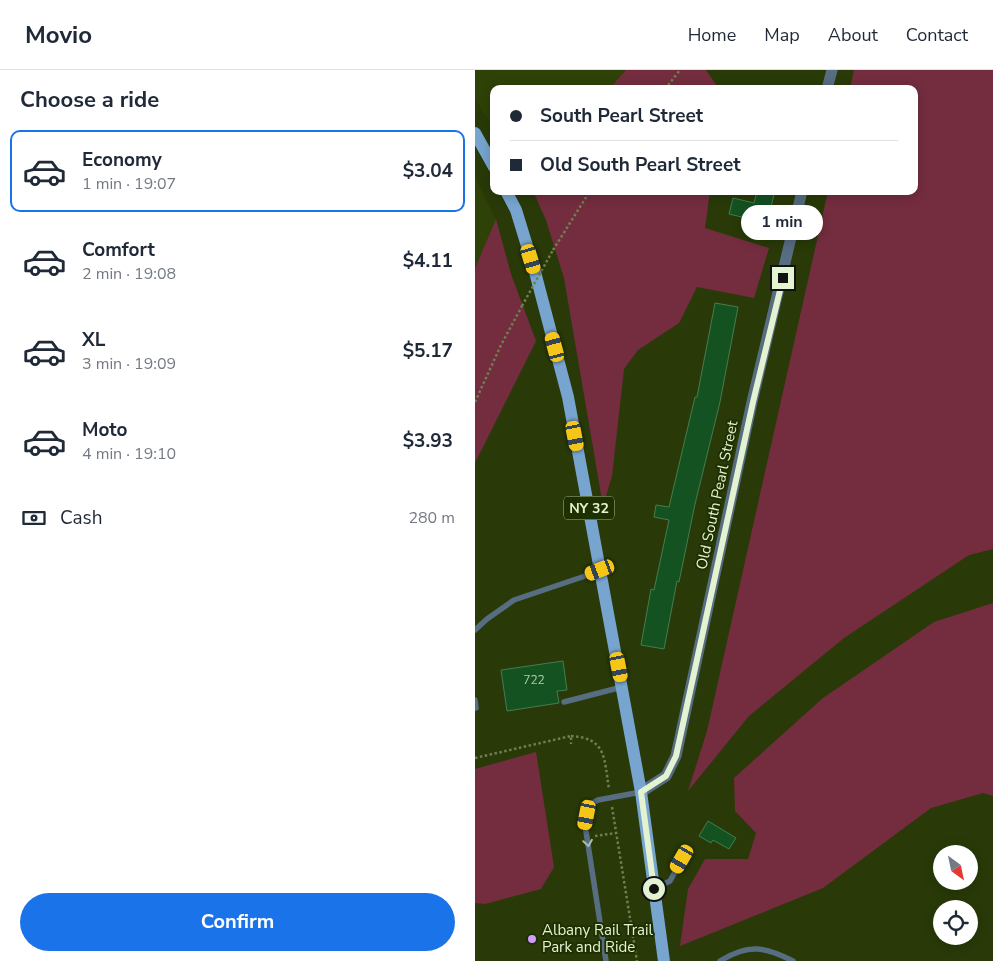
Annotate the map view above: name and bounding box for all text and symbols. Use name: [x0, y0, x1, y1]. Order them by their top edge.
text: Movio: [25, 19, 92, 51]
text: Home: [688, 23, 736, 47]
text: Map: [764, 23, 800, 47]
text: About: [828, 23, 878, 47]
text: Contact: [906, 23, 968, 47]
text: Choose a ride: [20, 85, 159, 115]
text: South Pearl Street: [540, 103, 703, 129]
text: Economy: [82, 147, 162, 173]
icon: car: [22, 149, 67, 194]
text: Old South Pearl Street: [540, 152, 740, 178]
text: $3.04: [403, 158, 453, 184]
text: 1 min · 19:07: [82, 173, 176, 195]
callout: 1 min: [742, 206, 824, 240]
text: 1 min: [761, 211, 803, 233]
text: Comfort: [82, 237, 155, 263]
icon: car: [22, 239, 67, 284]
car: [519, 242, 542, 276]
text: $4.11: [403, 248, 453, 274]
text: 2 min · 19:08: [82, 263, 176, 285]
route end: [772, 267, 794, 289]
text: XL: [82, 327, 105, 353]
icon: car: [22, 329, 67, 374]
car: [543, 331, 566, 363]
text: $5.17: [403, 338, 453, 364]
text: 3 min · 19:09: [82, 353, 176, 375]
text: Moto: [82, 417, 128, 443]
street label: Old South Pearl Street: [691, 418, 743, 571]
icon: car: [22, 419, 67, 464]
car: [564, 420, 585, 452]
text: $3.93: [403, 428, 453, 454]
text: 4 min · 19:10: [82, 443, 176, 465]
road number: NY 32: [564, 496, 614, 519]
icon: cash: [20, 504, 48, 532]
text: Cash: [60, 505, 102, 531]
text: 280 m: [408, 507, 455, 529]
car: [583, 558, 616, 582]
car: [608, 651, 629, 683]
house number: 722: [523, 672, 545, 688]
car: [576, 799, 597, 831]
one-way arrow: [582, 839, 592, 847]
car: [668, 842, 695, 876]
north arrow: [933, 845, 977, 890]
map controls: [933, 845, 978, 945]
route start: [643, 878, 665, 900]
button: Confirm: [20, 893, 455, 951]
button: locate: [933, 900, 978, 945]
place label: Albany Rail Trail Park and Ride: [542, 920, 653, 957]
marker: Albany Rail Trail Park and Ride: [526, 933, 538, 945]

